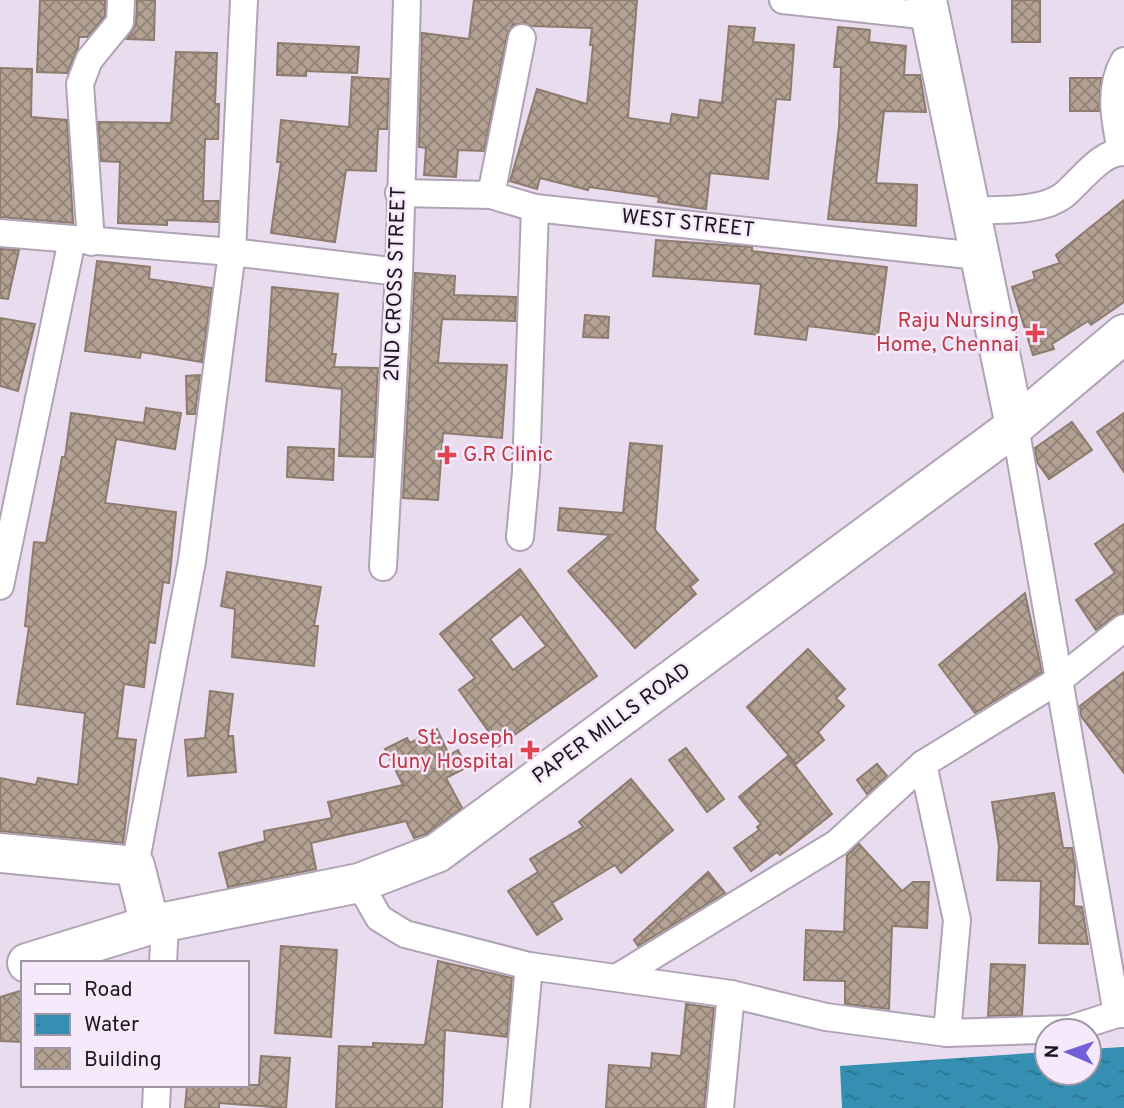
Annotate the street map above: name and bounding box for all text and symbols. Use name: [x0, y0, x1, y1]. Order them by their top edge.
street label: 2ND CROSS STREET: [379, 186, 413, 382]
street label: WEST STREET: [620, 204, 756, 244]
place label: Raju Nursing Home, Chennai: [876, 308, 1019, 359]
marker: Raju Nursing Home, Chennai: [1025, 323, 1045, 343]
place label: G.R Clinic: [463, 442, 553, 469]
marker: G.R Clinic: [437, 445, 457, 465]
street label: PAPER MILLS ROAD: [527, 657, 697, 791]
place label: St. Joseph Cluny Hospital: [378, 725, 514, 776]
marker: St. Joseph Cluny Hospital: [520, 740, 540, 760]
legend: [21, 961, 248, 1087]
text: Road: [84, 977, 133, 1004]
text: Water: [84, 1012, 139, 1039]
north arrow: [1033, 1017, 1103, 1087]
text: N: [1041, 1044, 1065, 1059]
text: Building: [84, 1047, 162, 1074]

